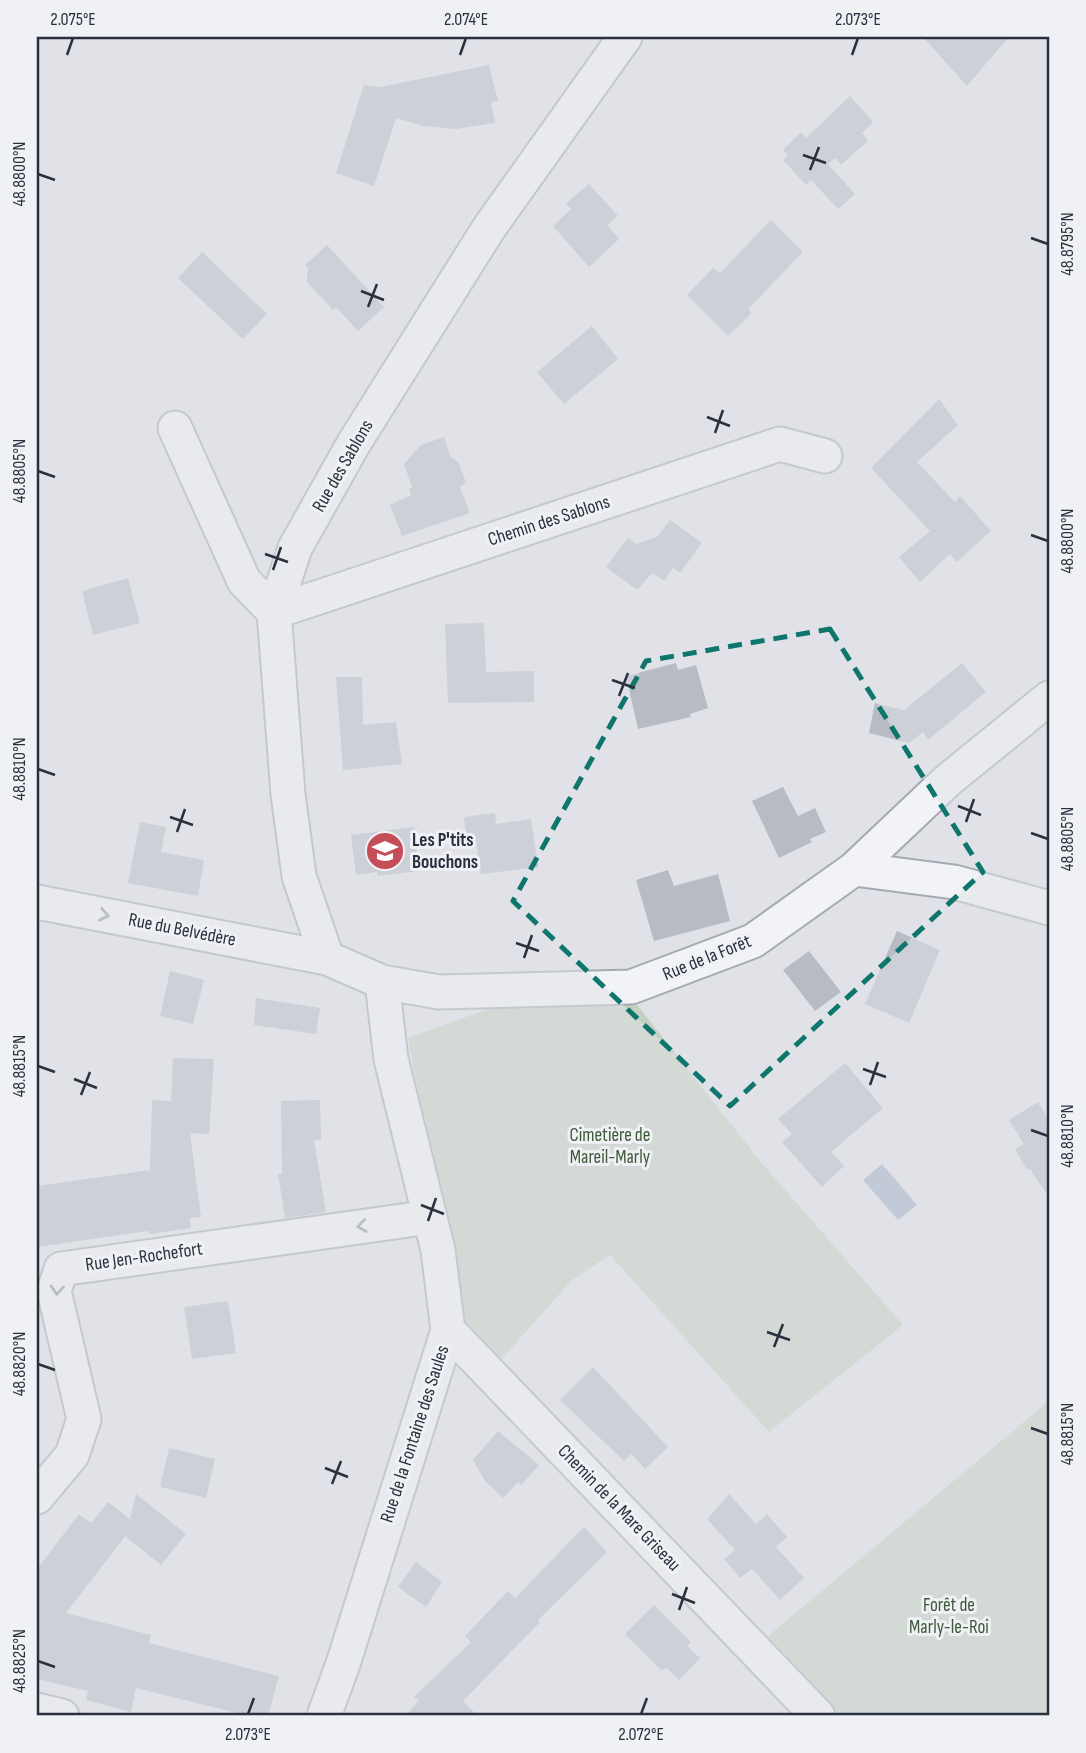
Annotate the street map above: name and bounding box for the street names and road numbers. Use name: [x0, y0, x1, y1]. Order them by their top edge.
street label: Rue des Sablons: [307, 416, 379, 516]
street label: Chemin des Sablons: [485, 490, 613, 552]
street label: Rue du Belvédère: [126, 908, 238, 952]
street label: Rue de la Forêt: [659, 930, 755, 986]
street label: Rue Jen-Rochefort: [84, 1237, 204, 1277]
street label: Rue de la Fontaine des Saules: [375, 1342, 455, 1526]
street label: Chemin de la Mare Griseau: [553, 1440, 685, 1576]

